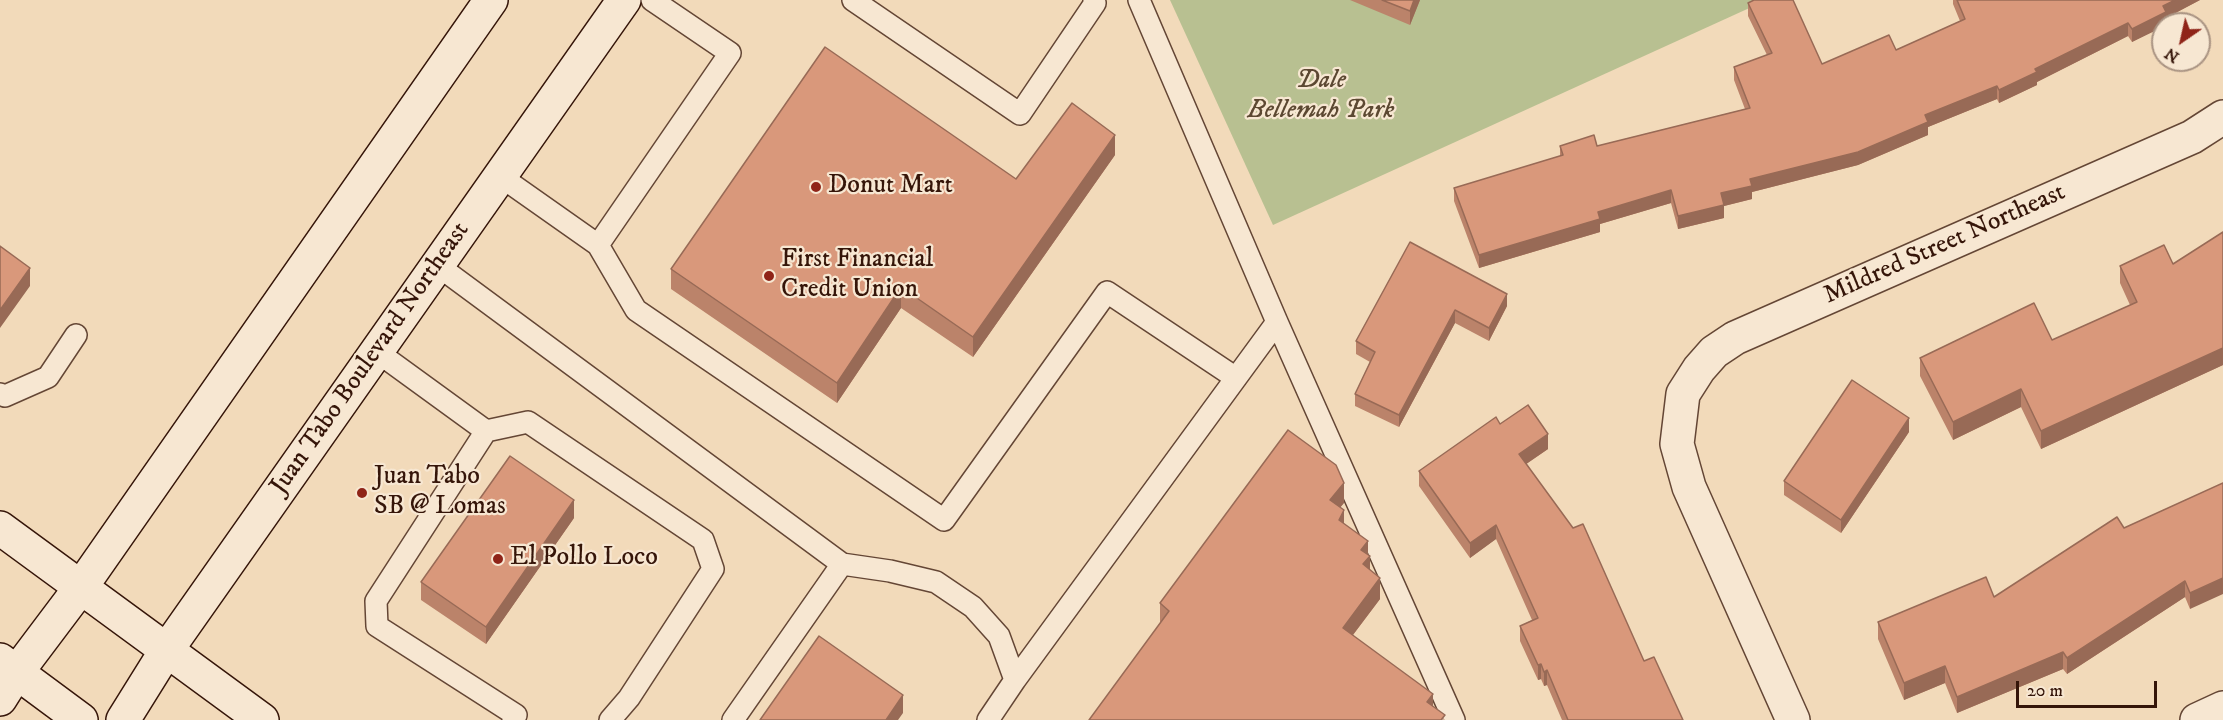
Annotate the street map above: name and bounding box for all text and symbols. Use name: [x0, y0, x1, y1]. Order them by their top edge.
north arrow: [2151, 12, 2211, 72]
text: N: [2161, 43, 2183, 67]
park label: Dale Bellemah Park: [1248, 66, 1394, 128]
place label: Donut Mart: [828, 171, 953, 203]
street label: Mildred Street Northeast: [1819, 178, 2071, 312]
marker: Donut Mart: [809, 180, 823, 194]
street label: Juan Tabo Boulevard Northeast: [265, 217, 477, 501]
place label: First Financial Credit Union: [781, 245, 933, 306]
marker: First Financial Credit Union: [762, 269, 776, 283]
place label: Juan Tabo SB @ Lomas: [374, 462, 506, 524]
marker: Juan Tabo SB @ Lomas: [355, 486, 369, 500]
place label: El Pollo Loco: [510, 543, 658, 575]
marker: El Pollo Loco: [491, 552, 505, 566]
scale bar: [2019, 669, 2160, 707]
text: 20 m: [2027, 680, 2063, 702]

